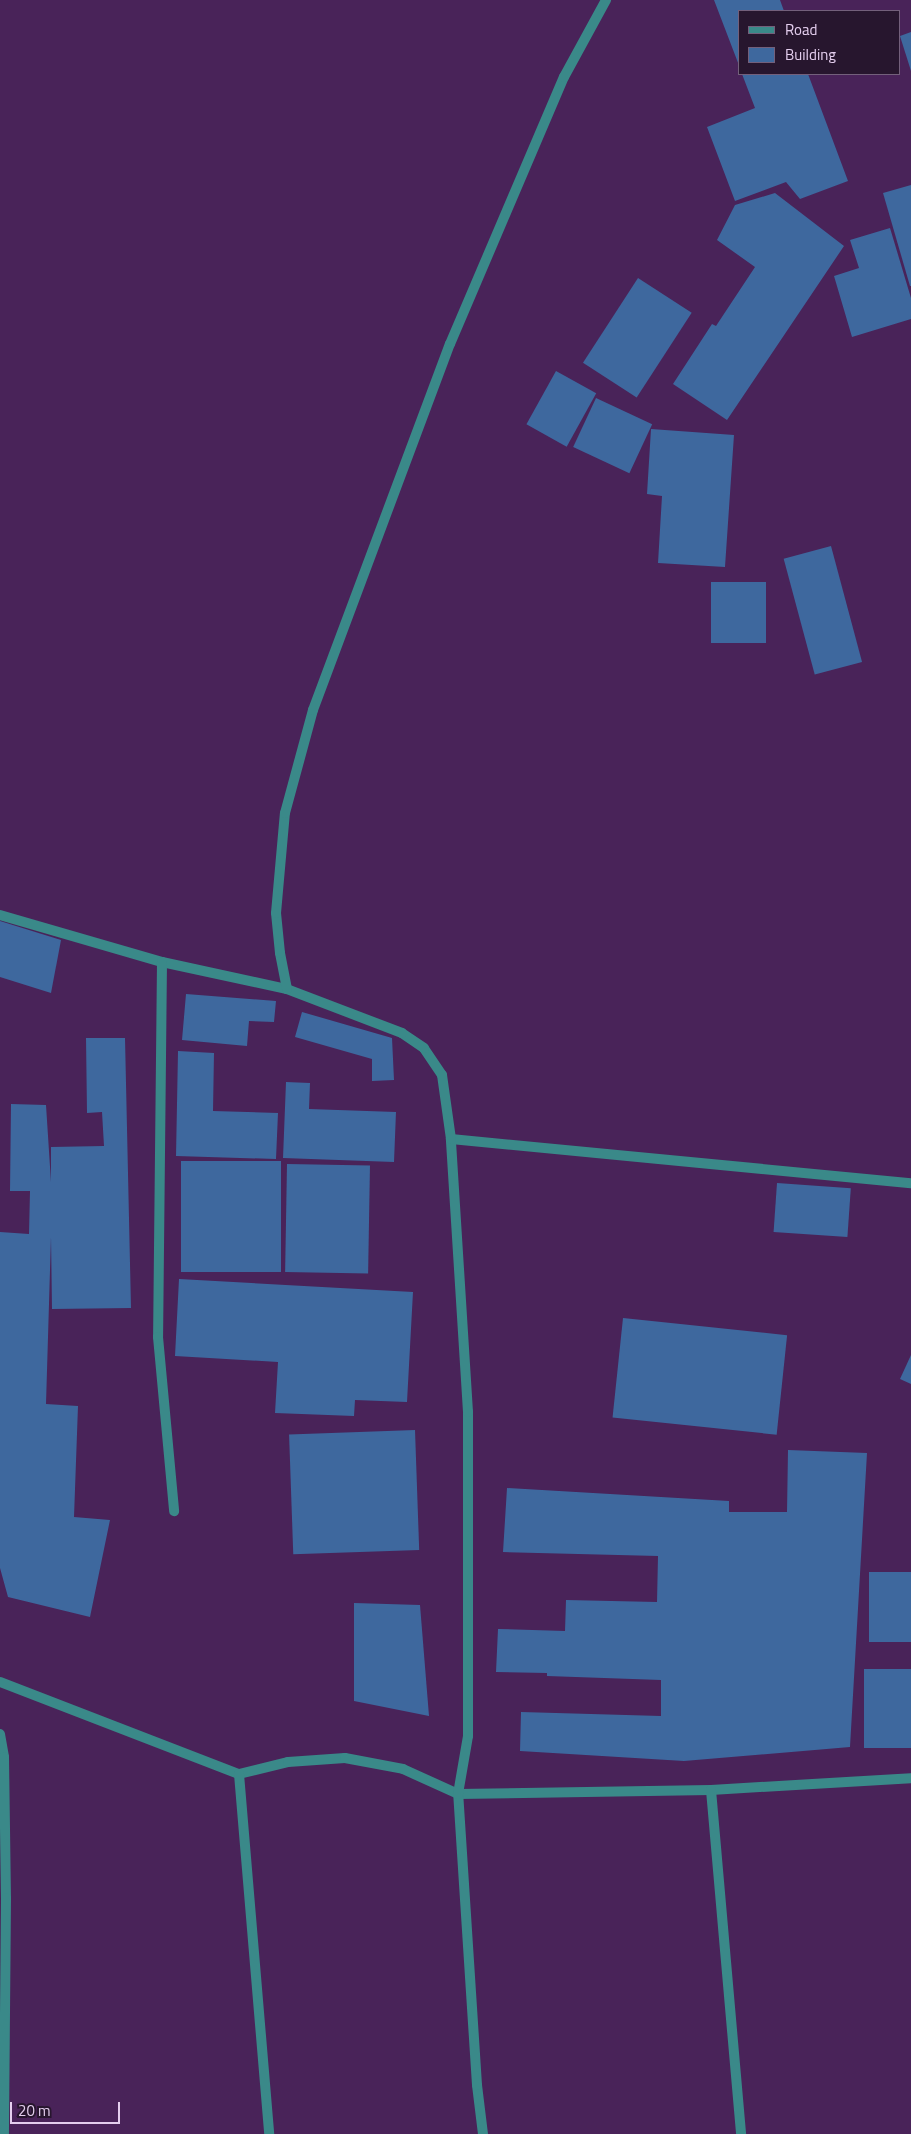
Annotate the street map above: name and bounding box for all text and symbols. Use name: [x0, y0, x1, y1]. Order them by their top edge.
legend: [738, 10, 901, 75]
text: Road: [785, 18, 817, 41]
text: Building: [785, 43, 836, 66]
scale bar: [12, 2092, 122, 2124]
text: 20 m: [18, 2099, 51, 2122]

